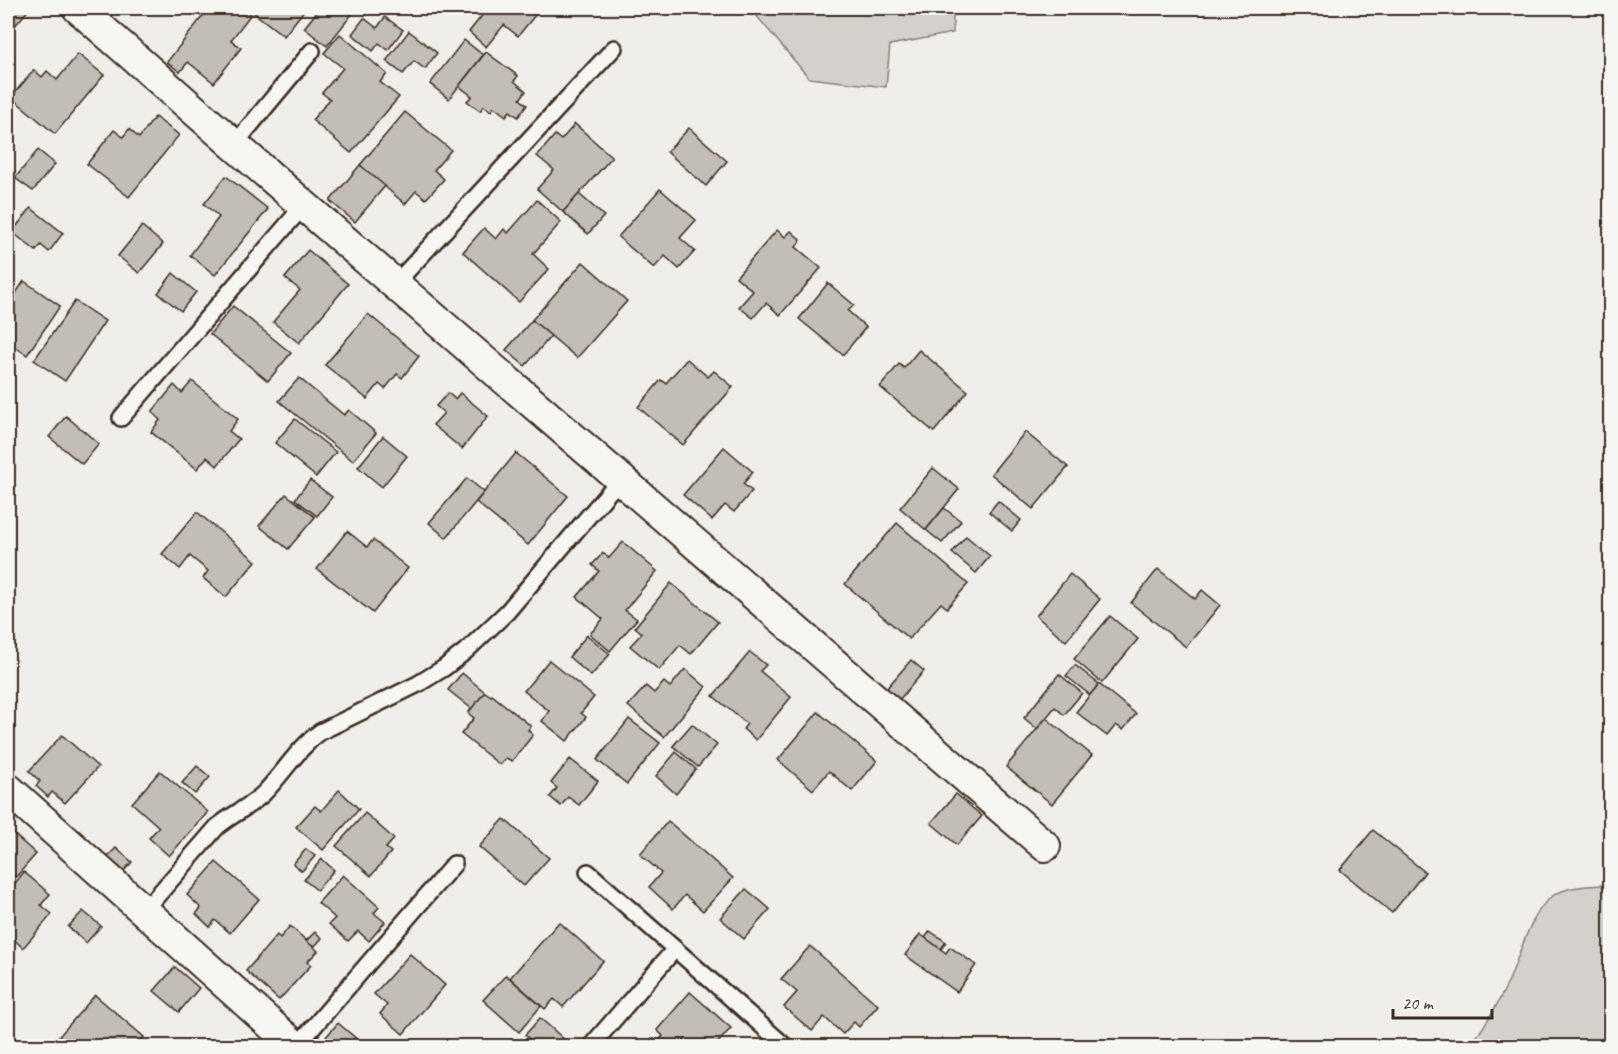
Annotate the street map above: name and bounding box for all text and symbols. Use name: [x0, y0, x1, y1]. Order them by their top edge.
scale bar: [1393, 982, 1492, 1020]
text: 20 m: [1402, 992, 1435, 1014]

